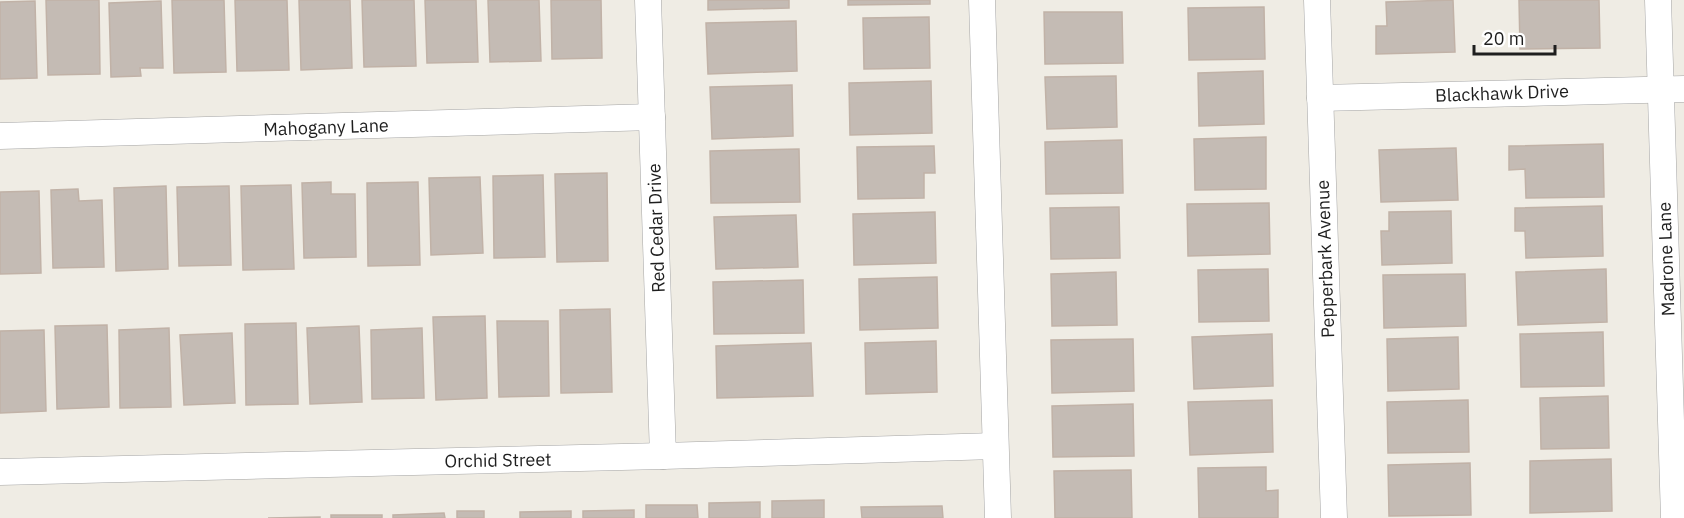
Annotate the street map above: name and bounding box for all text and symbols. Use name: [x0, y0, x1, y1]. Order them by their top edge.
scale bar: [1474, 18, 1555, 56]
text: 20 m: [1483, 27, 1525, 50]
street label: Blackhawk Drive: [1435, 79, 1569, 107]
street label: Mahogany Lane: [263, 113, 389, 141]
street label: Red Cedar Drive: [642, 163, 670, 293]
street label: Pepperbark Avenue: [1311, 179, 1339, 339]
street label: Madrone Lane: [1653, 201, 1679, 317]
street label: Orchid Street: [444, 448, 552, 472]

